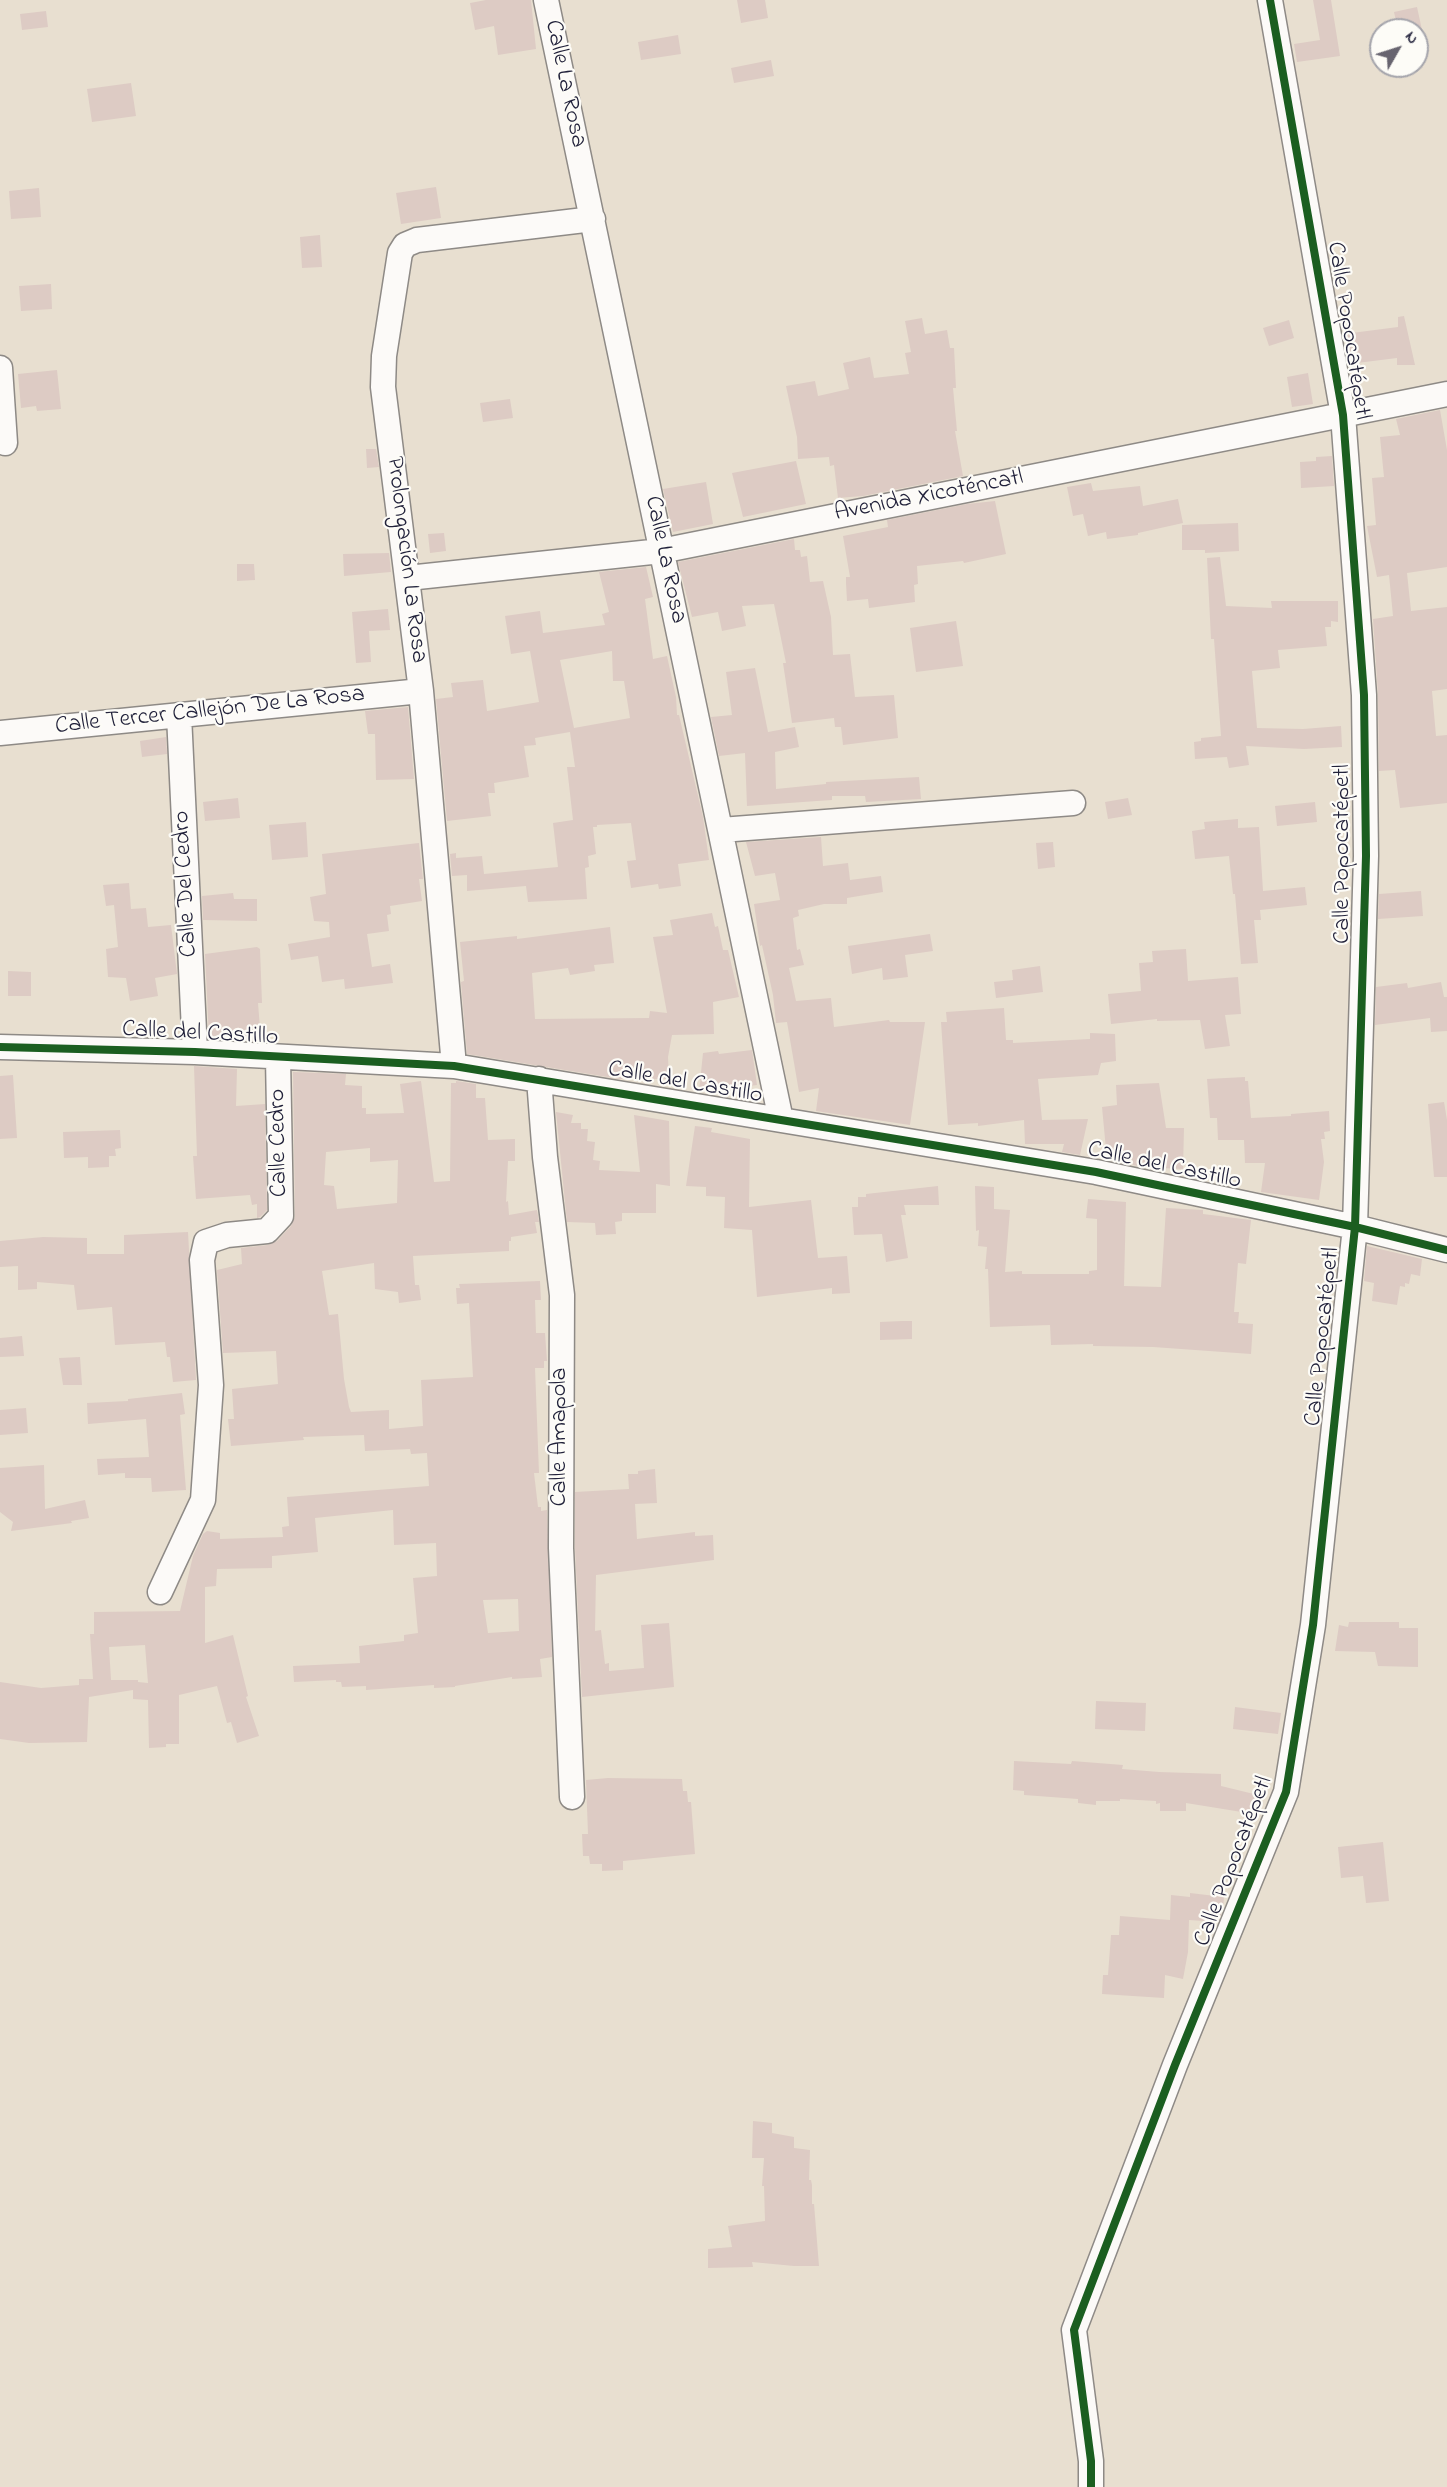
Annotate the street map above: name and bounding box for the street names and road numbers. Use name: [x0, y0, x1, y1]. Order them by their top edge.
street label: Calle La Rosa: [536, 18, 592, 150]
street label: Calle Popocatépetl: [1319, 240, 1375, 422]
street label: Prolongación La Rosa: [378, 455, 432, 665]
street label: Avenida Xicoténcatl: [832, 465, 1026, 529]
street label: Calle La Rosa: [636, 494, 692, 626]
street label: Calle Tercer Callejón De La Rosa: [54, 681, 366, 743]
street label: Calle Popocatépetl: [1330, 764, 1358, 944]
street label: Calle Del Cedro: [169, 810, 205, 958]
street label: Calle del Castillo: [121, 1017, 279, 1053]
street label: Calle del Castillo: [605, 1056, 765, 1112]
street label: Calle Cedro: [265, 1089, 295, 1197]
street label: Calle del Castillo: [1084, 1137, 1244, 1197]
street label: Calle Popocatépetl: [1300, 1246, 1348, 1428]
street label: Calle Amapola: [547, 1367, 575, 1507]
street label: Calle Popocatépetl: [1189, 1773, 1281, 1951]

